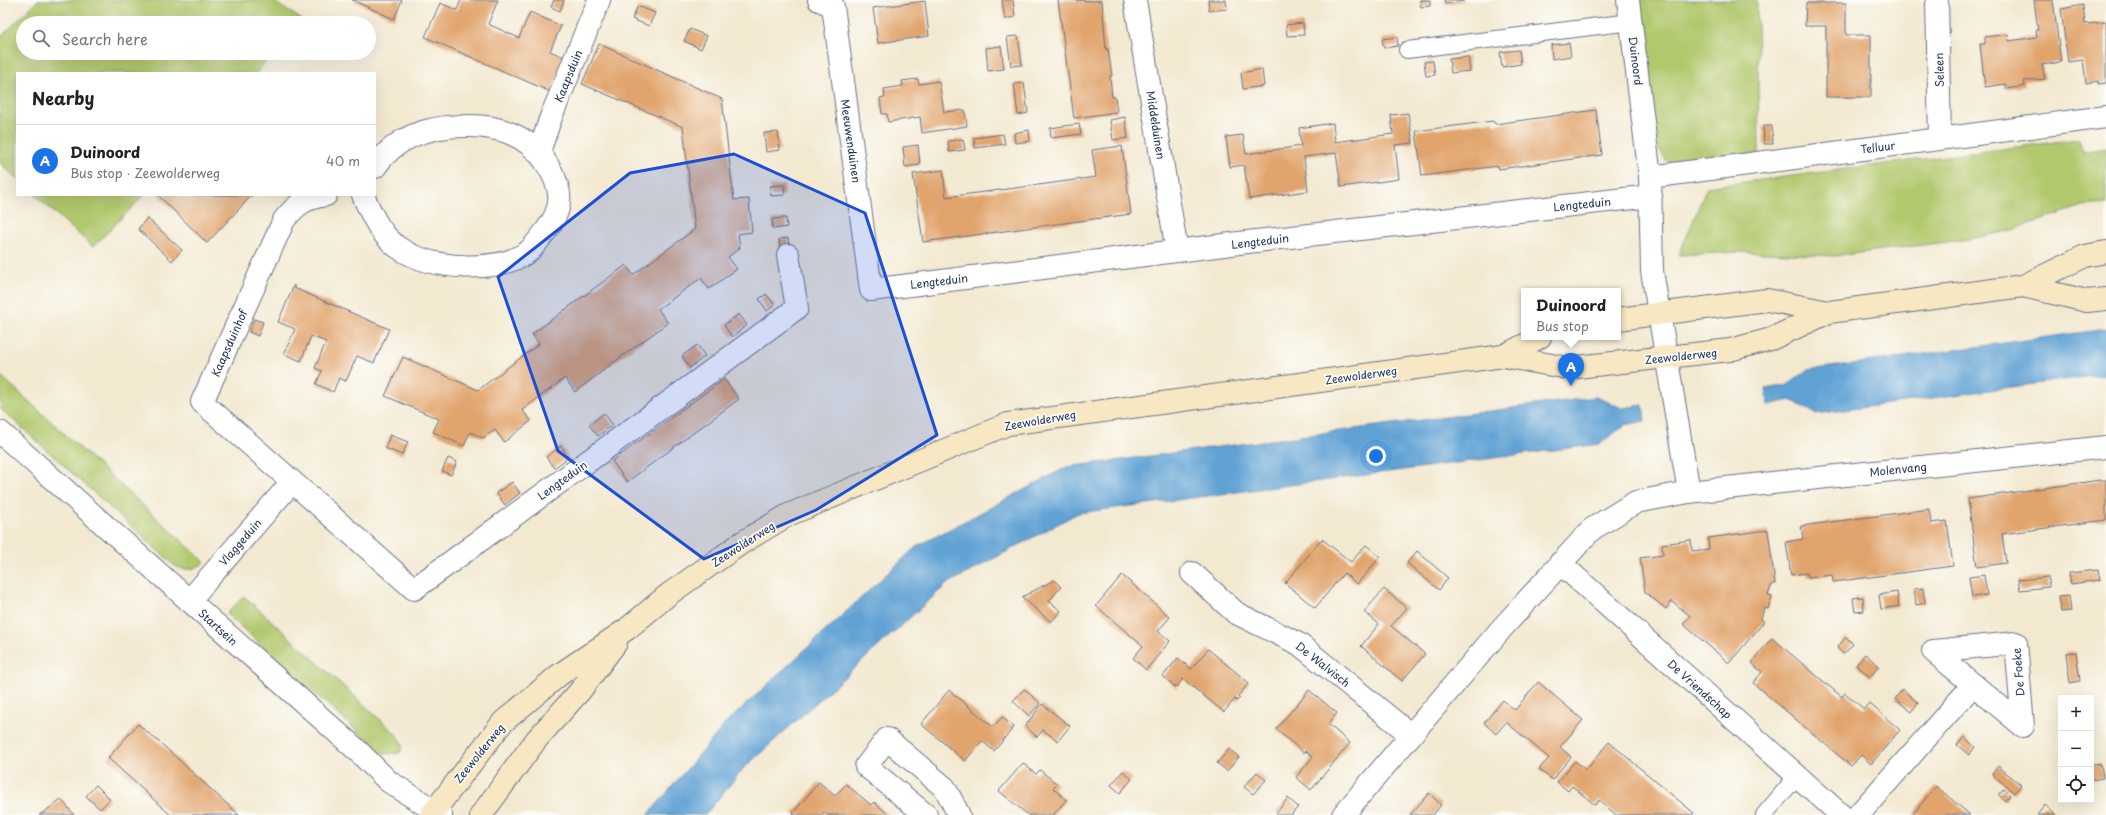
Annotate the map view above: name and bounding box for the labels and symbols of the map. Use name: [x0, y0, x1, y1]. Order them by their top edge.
street label: Duinoord: [1625, 36, 1647, 86]
street label: Kaapsduin: [550, 47, 586, 105]
street label: Seleen: [1930, 52, 1948, 88]
street label: Middelduinen: [1142, 90, 1170, 161]
street label: Meeuwenduinen: [837, 98, 865, 184]
street label: Telluur: [1860, 136, 1897, 158]
street label: Lengteduin: [1552, 193, 1612, 215]
street label: Lengteduin: [1230, 229, 1290, 253]
street label: Lengteduin: [909, 269, 969, 293]
street label: Kaapsduinhof: [207, 306, 252, 379]
street label: Zeewolderweg: [1644, 344, 1718, 368]
pin: A: [1558, 353, 1584, 386]
street label: Zeewolderweg: [1324, 362, 1398, 388]
street label: Zeewolderweg: [1003, 405, 1077, 435]
your location: [1366, 446, 1386, 466]
street label: Lengteduin: [534, 456, 591, 504]
street label: Molenvang: [1869, 458, 1927, 480]
street label: Vlaggeduin: [215, 515, 265, 569]
street label: Zeewolderweg: [708, 517, 778, 571]
street label: Startsein: [195, 605, 242, 649]
street label: De Walvisch: [1292, 637, 1354, 691]
street label: De Foeke: [2007, 647, 2029, 697]
street label: De Vriendschap: [1664, 655, 1736, 723]
street label: Zeewolderweg: [450, 719, 508, 787]

